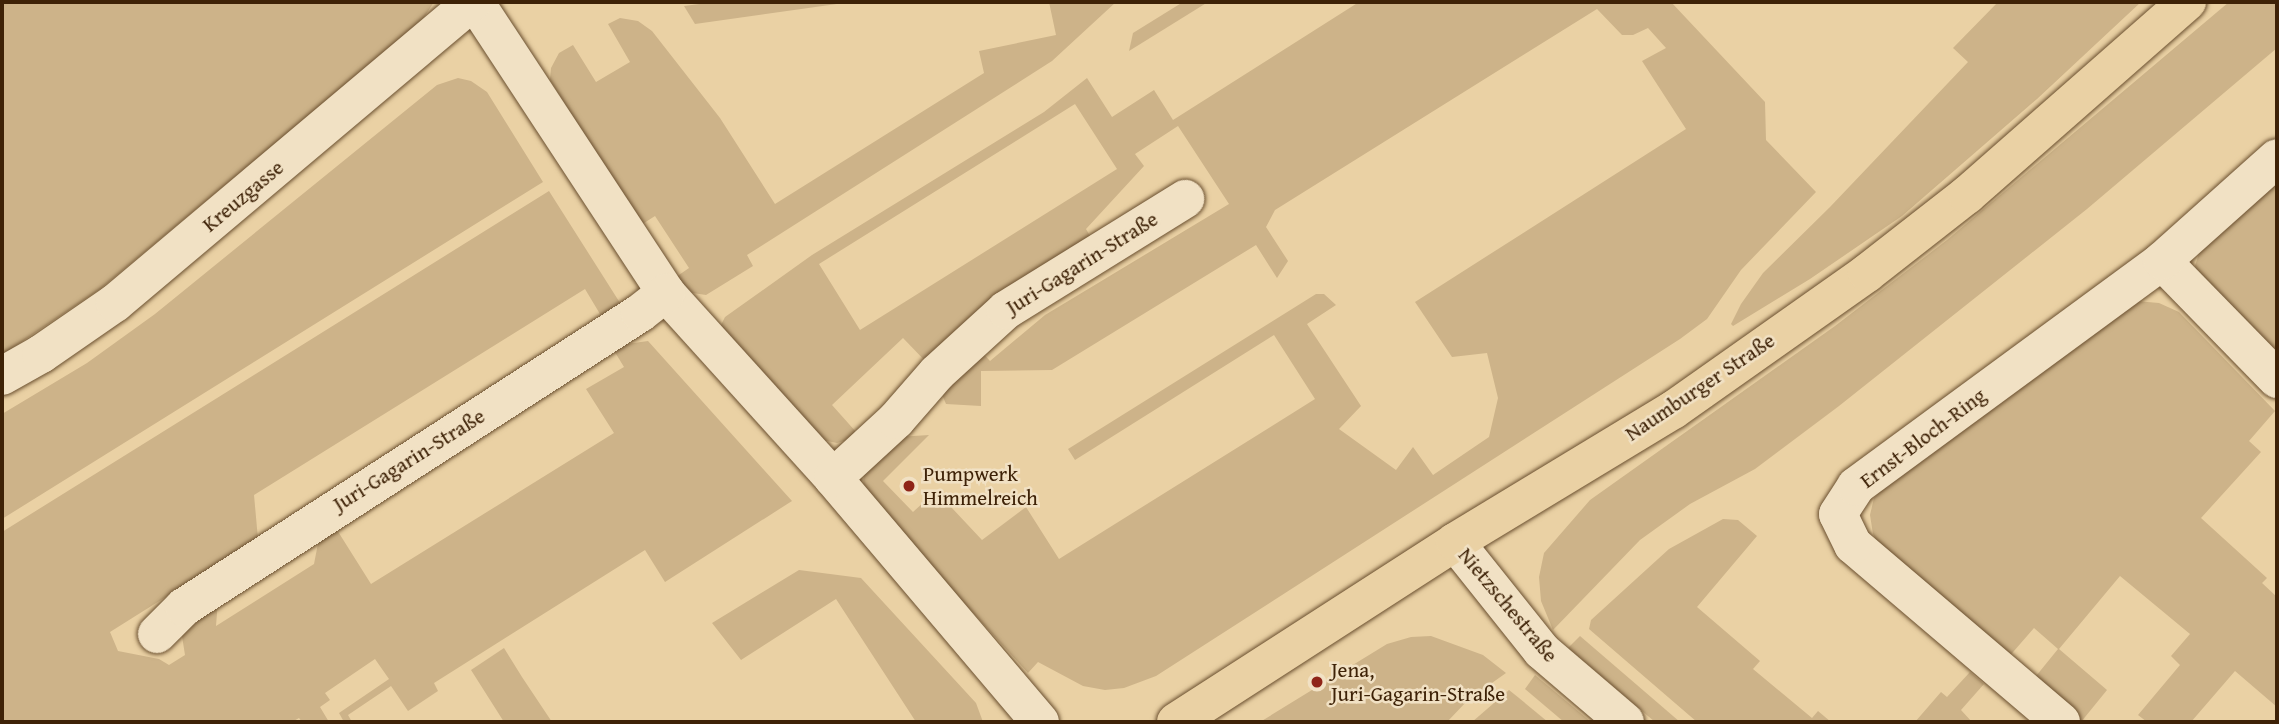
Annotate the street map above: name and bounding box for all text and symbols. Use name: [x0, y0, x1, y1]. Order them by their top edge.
street label: Kreuzgasse: [197, 155, 289, 237]
street label: Juri-Gagarin-Straße: [1001, 206, 1163, 320]
street label: Naumburger Straße: [1620, 328, 1780, 446]
street label: Ernst-Bloch-Ring: [1855, 383, 1991, 493]
street label: Juri-Gagarin-Straße: [328, 403, 490, 517]
place label: Pumpwerk Himmelreich: [923, 461, 1038, 511]
marker: Pumpwerk Himmelreich: [901, 478, 917, 494]
street label: Nietzschestraße: [1453, 543, 1563, 667]
place label: Jena, Juri-Gagarin-Straße: [1331, 657, 1505, 707]
marker: Jena, Juri-Gagarin-Straße: [1309, 674, 1325, 690]

